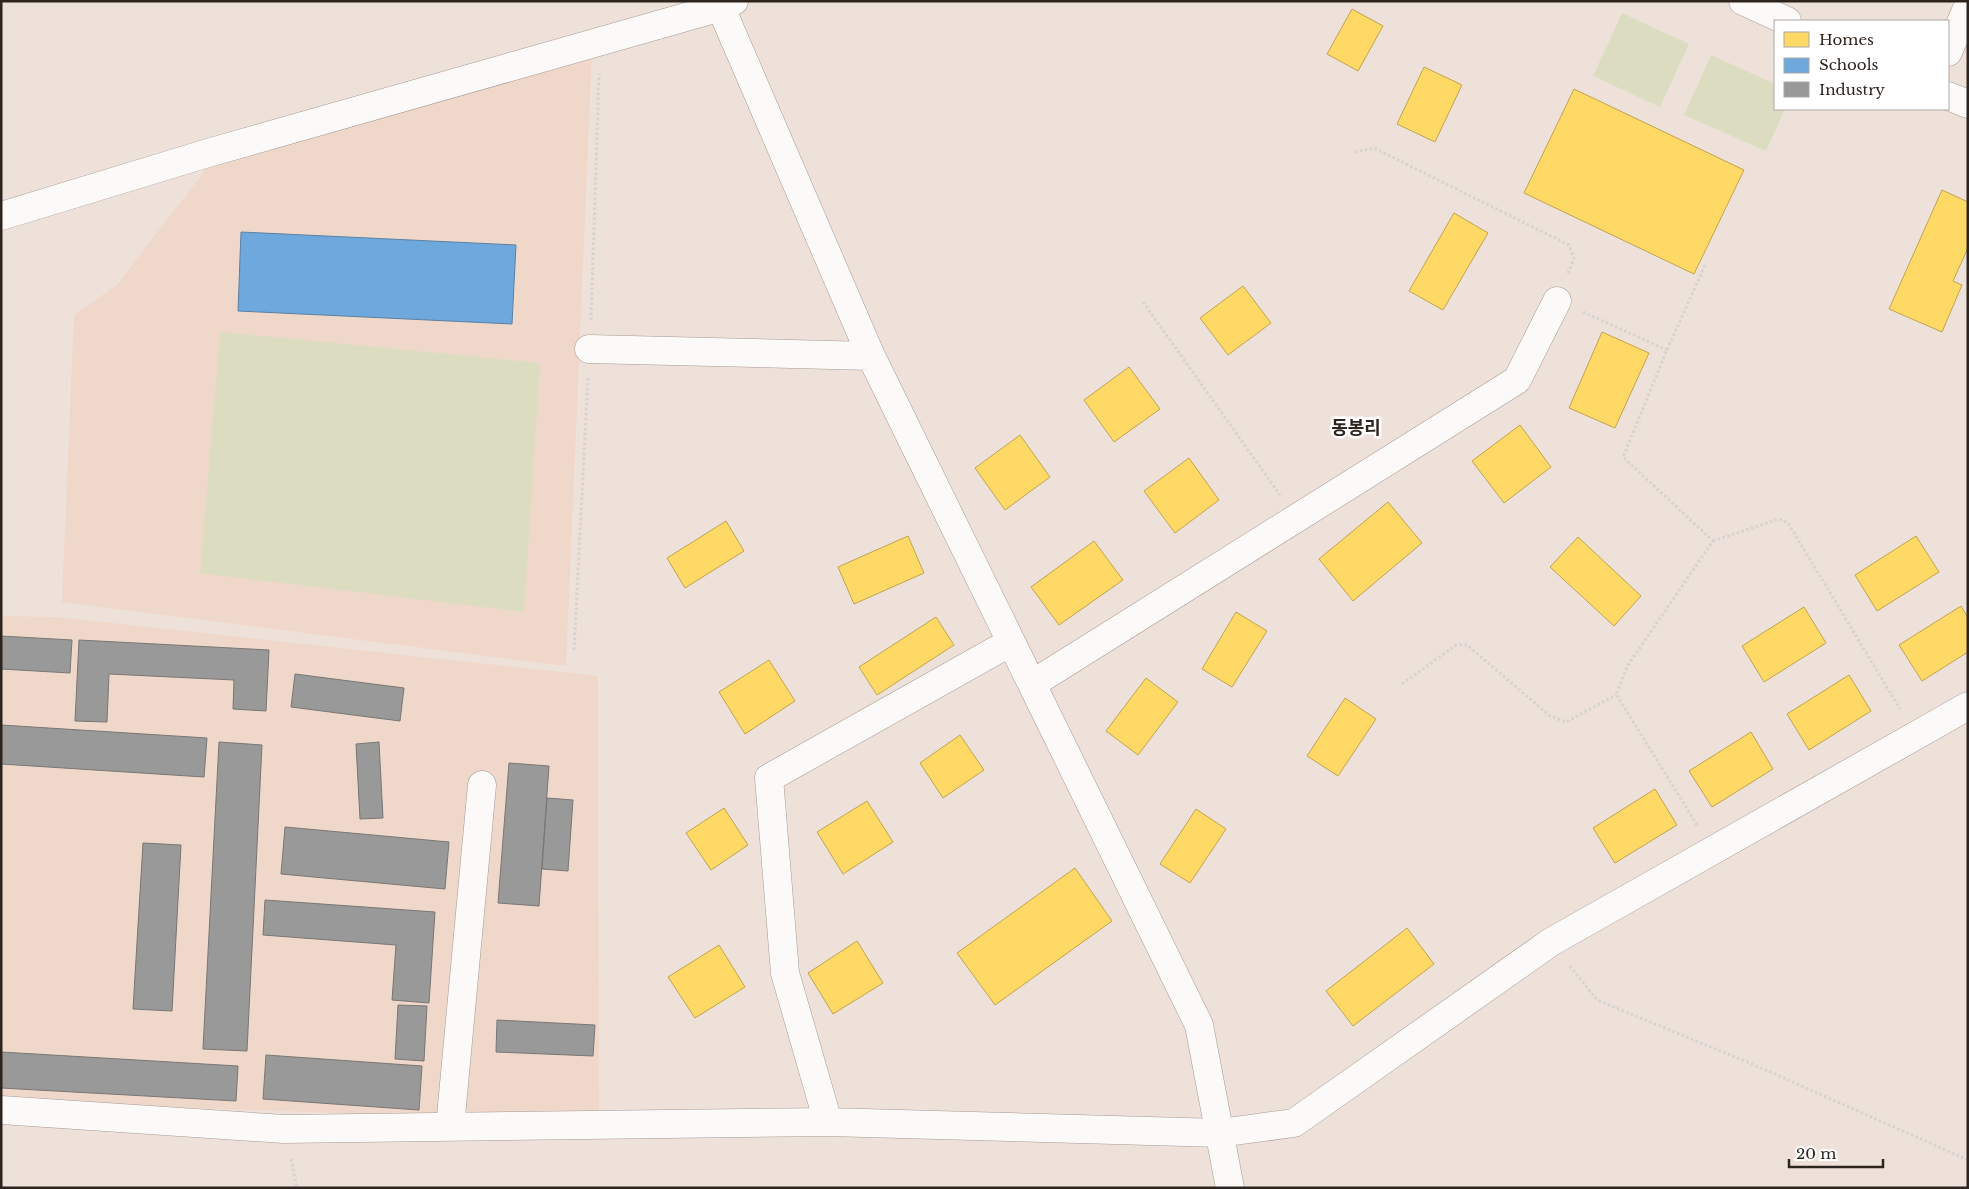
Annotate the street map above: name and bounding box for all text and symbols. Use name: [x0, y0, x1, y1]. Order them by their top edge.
legend: [1774, 20, 1949, 110]
text: Homes: [1819, 30, 1874, 49]
text: Schools: [1819, 55, 1879, 74]
text: Industry: [1819, 80, 1885, 99]
district label: 동봉리: [1331, 417, 1381, 439]
scale bar: [1789, 1136, 1883, 1168]
text: 20 m: [1796, 1144, 1836, 1163]

